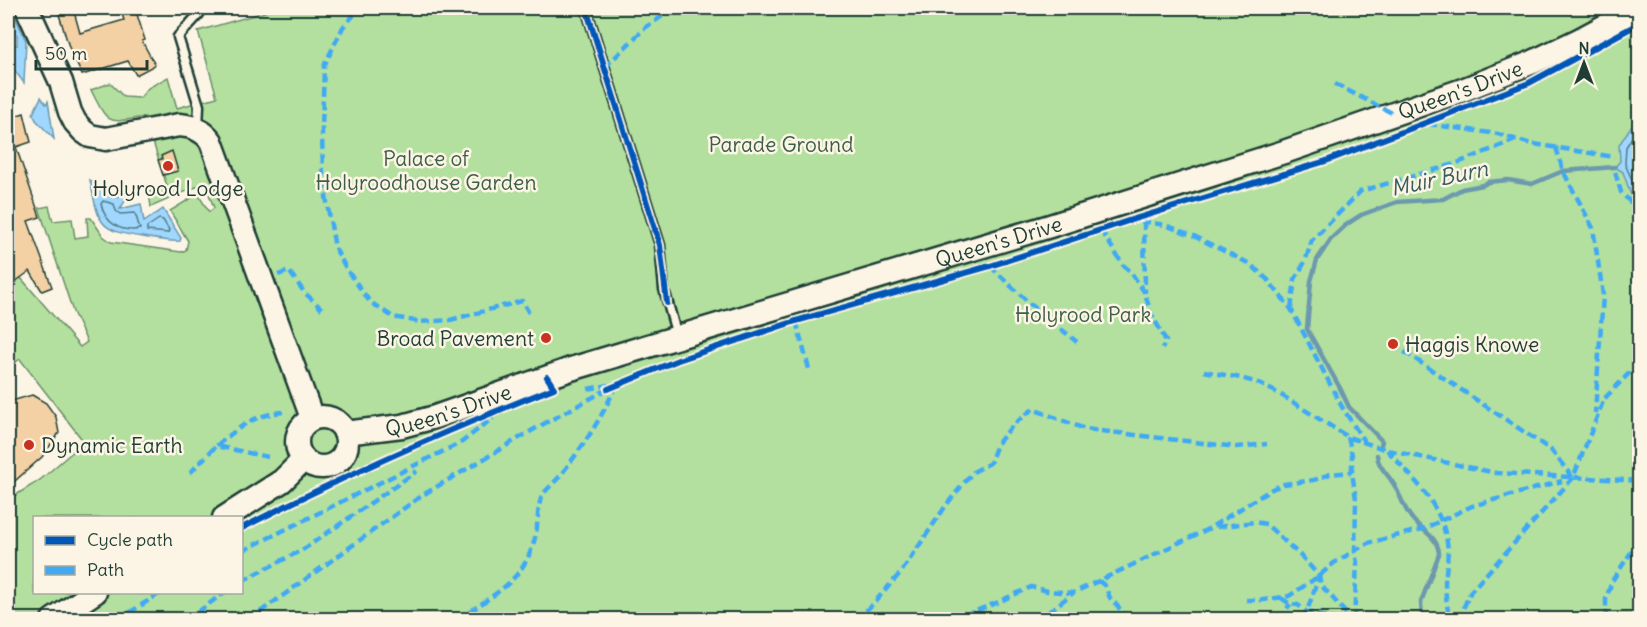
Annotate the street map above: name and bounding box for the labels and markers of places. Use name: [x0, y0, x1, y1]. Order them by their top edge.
marker: Holyrood Lodge: [161, 159, 175, 173]
place label: Holyrood Lodge: [92, 175, 244, 202]
place label: Broad Pavement: [376, 325, 534, 352]
marker: Broad Pavement: [539, 331, 553, 345]
place label: Haggis Knowe: [1405, 331, 1539, 358]
marker: Haggis Knowe: [1386, 337, 1400, 351]
place label: Dynamic Earth: [41, 432, 183, 459]
marker: Dynamic Earth: [22, 438, 36, 452]

